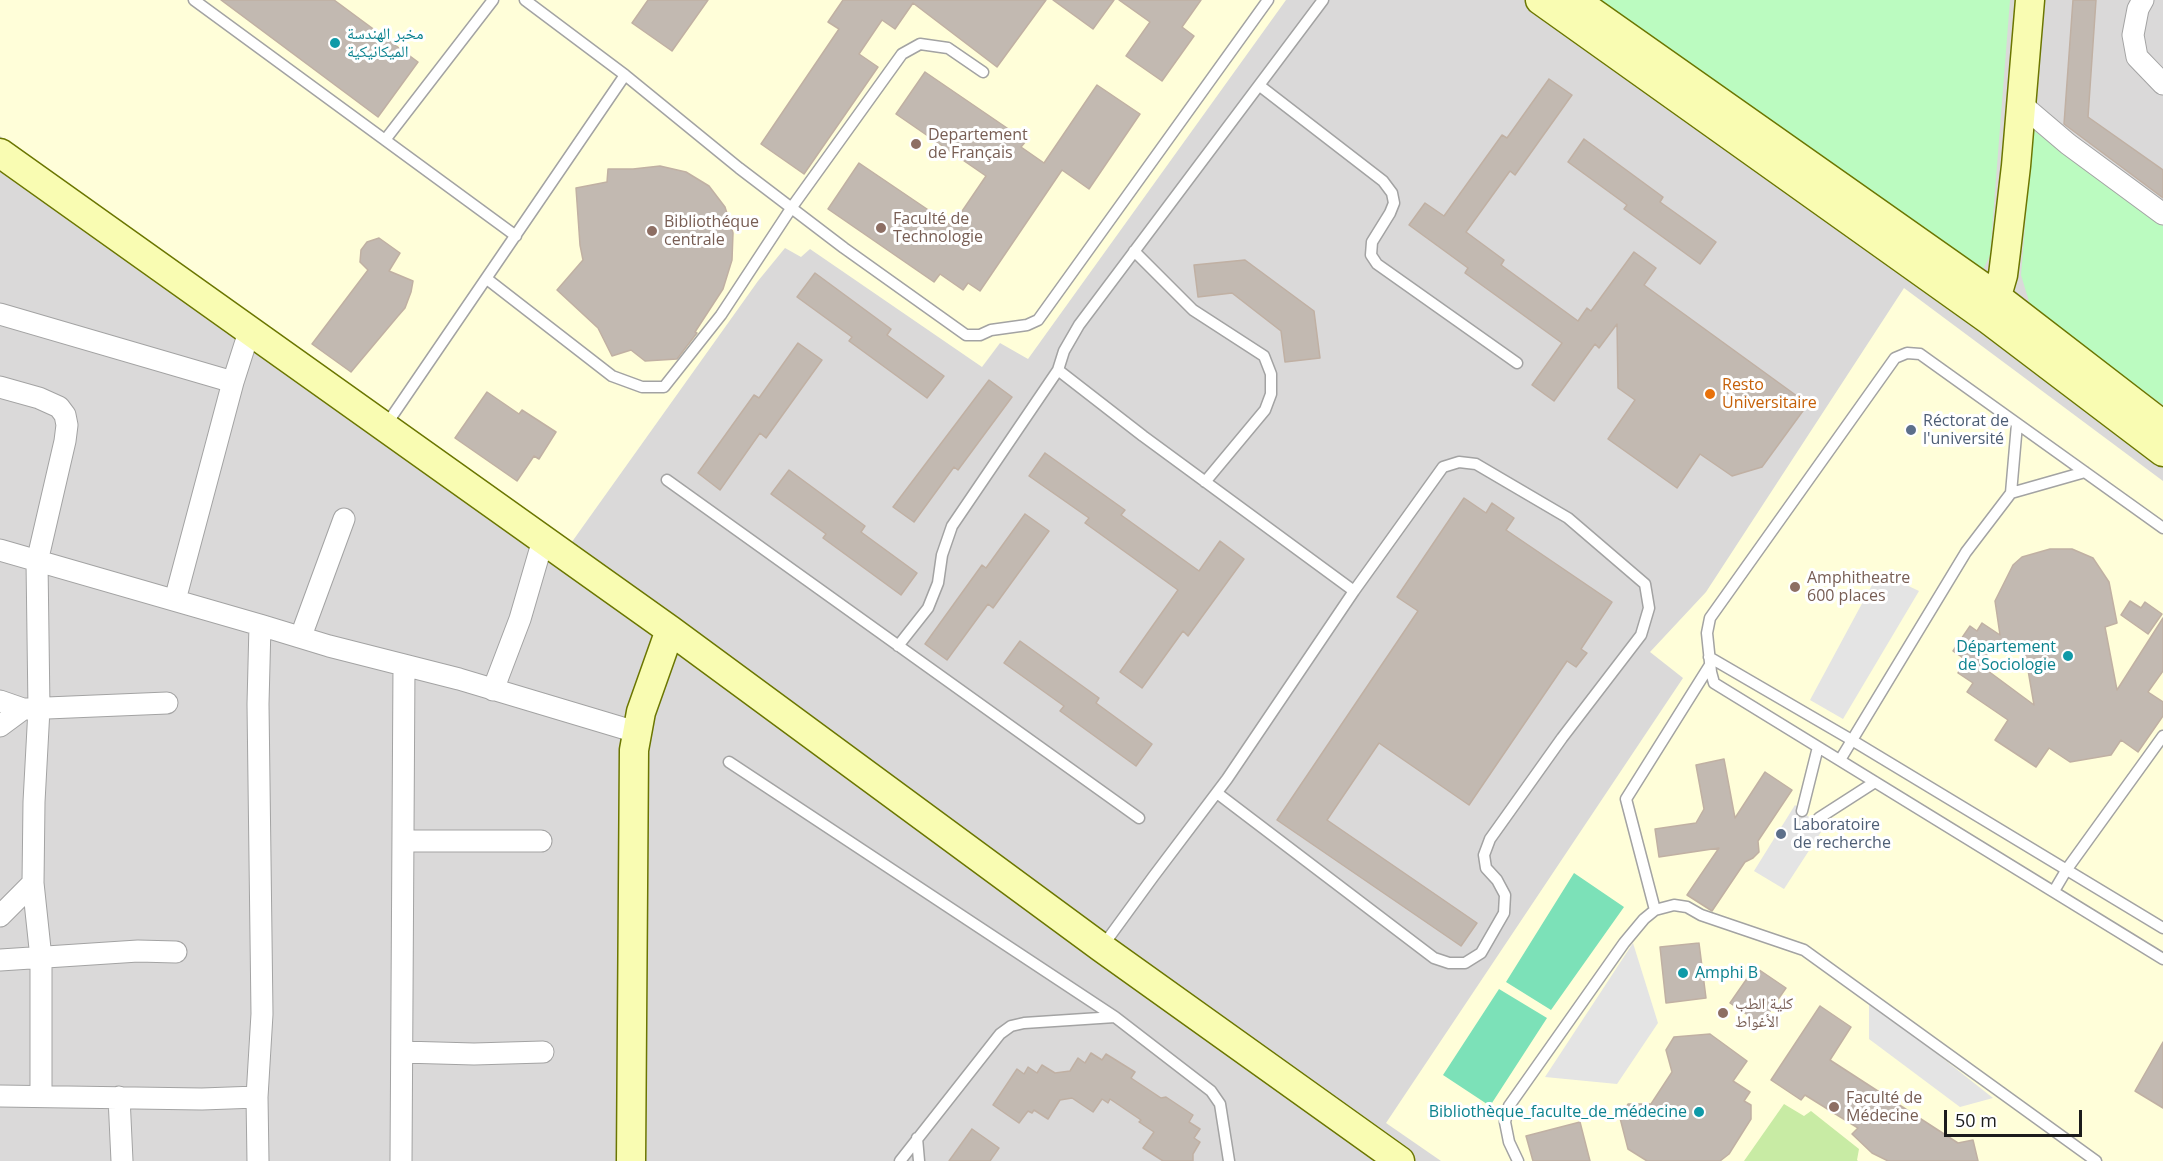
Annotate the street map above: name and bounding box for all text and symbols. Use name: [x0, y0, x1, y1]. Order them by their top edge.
place label: مخبر الهندسة الميكانيكية: [347, 24, 424, 62]
marker: مخبر الهندسة الميكانيكية: [328, 36, 342, 50]
place label: Departement de Français: [928, 125, 1028, 163]
marker: Departement de Français: [909, 137, 923, 151]
place label: Faculté de Technologie: [893, 209, 983, 247]
place label: Bibliothéque centrale: [664, 212, 759, 250]
marker: Faculté de Technologie: [874, 221, 888, 235]
marker: Bibliothéque centrale: [645, 224, 659, 238]
place label: Resto Universitaire: [1722, 375, 1817, 413]
marker: Resto Universitaire: [1703, 387, 1717, 401]
place label: Réctorat de l'université: [1923, 411, 2009, 449]
marker: Réctorat de l'université: [1904, 423, 1918, 437]
place label: Amphitheatre 600 places: [1807, 568, 1910, 606]
marker: Amphitheatre 600 places: [1788, 580, 1802, 594]
place label: Département de Sociologie: [1956, 637, 2056, 675]
marker: Département de Sociologie: [2061, 649, 2075, 663]
place label: Laboratoire de recherche: [1793, 815, 1891, 853]
marker: Laboratoire de recherche: [1774, 827, 1788, 841]
place label: Amphi B: [1695, 963, 1758, 983]
marker: Amphi B: [1676, 966, 1690, 980]
place label: كلية الطب الأغواط: [1735, 994, 1793, 1032]
marker: كلية الطب الأغواط: [1716, 1006, 1730, 1020]
place label: Faculté de Médecine: [1846, 1088, 1922, 1126]
scale bar: [1947, 1098, 2085, 1136]
marker: Faculté de Médecine: [1827, 1100, 1841, 1114]
place label: Bibliothèque_faculte_de_médecine: [1429, 1102, 1687, 1122]
marker: Bibliothèque_faculte_de_médecine: [1692, 1105, 1706, 1119]
text: 50 m: [1955, 1108, 1997, 1132]

